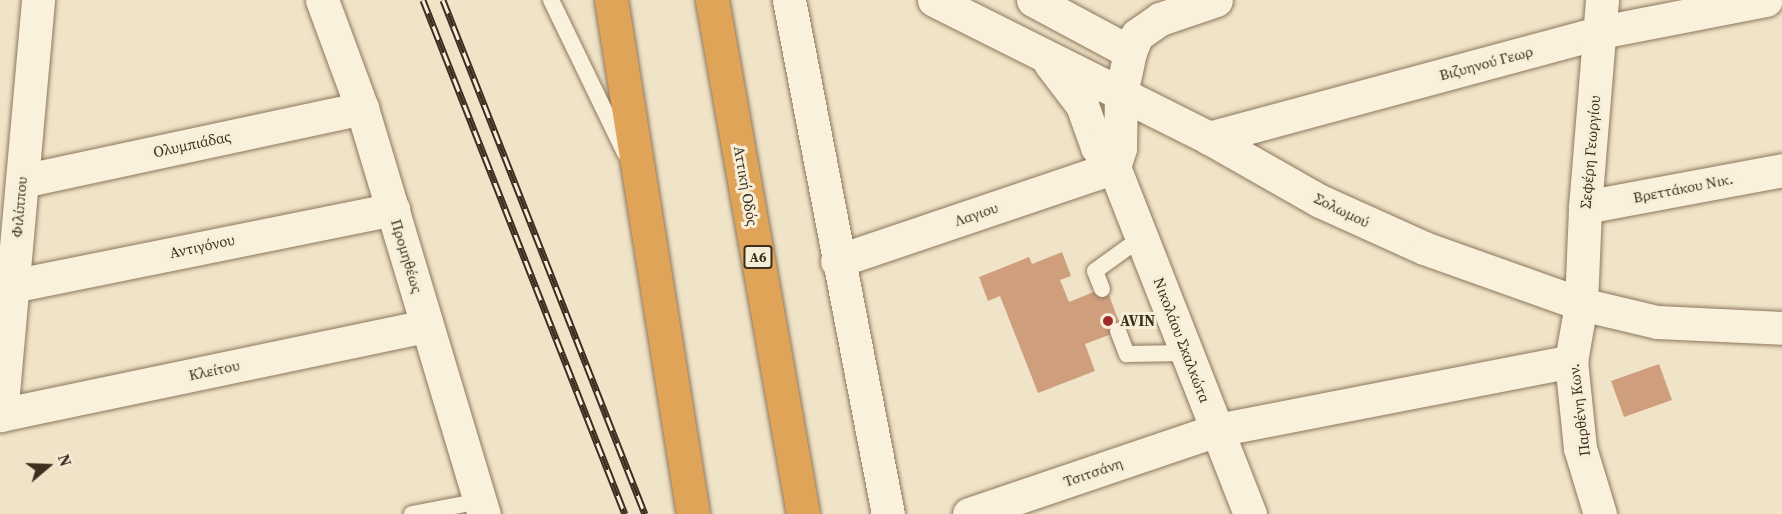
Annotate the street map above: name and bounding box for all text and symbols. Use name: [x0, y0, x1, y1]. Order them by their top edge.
street label: Βιζυηνού Γεωρ: [1437, 42, 1535, 84]
street label: Σεφέρη Γεωργίου: [1576, 95, 1604, 209]
street label: Ολυμπιάδας: [152, 127, 232, 161]
street label: Αττική Οδός: [730, 145, 762, 227]
street label: Βρεττάκου Νικ.: [1631, 169, 1735, 207]
street label: Φιλίππου: [7, 176, 31, 238]
street label: Σολωμού: [1311, 189, 1373, 231]
street label: Λαγιου: [952, 198, 1000, 230]
street label: Προμηθέως: [387, 217, 427, 295]
street label: Αντιγόνου: [168, 230, 236, 262]
road number: Α6: [743, 246, 773, 268]
street label: Νικολάου Σκαλκώτα: [1150, 275, 1214, 405]
place label: AVIN: [1120, 312, 1155, 330]
marker: AVIN: [1101, 314, 1115, 328]
street label: Κλείτου: [187, 356, 241, 384]
street label: Παρθένη Κων.: [1564, 363, 1594, 457]
north arrow: [18, 436, 78, 496]
text: N: [53, 451, 77, 469]
street label: Τσιτσάνη: [1061, 454, 1125, 490]

